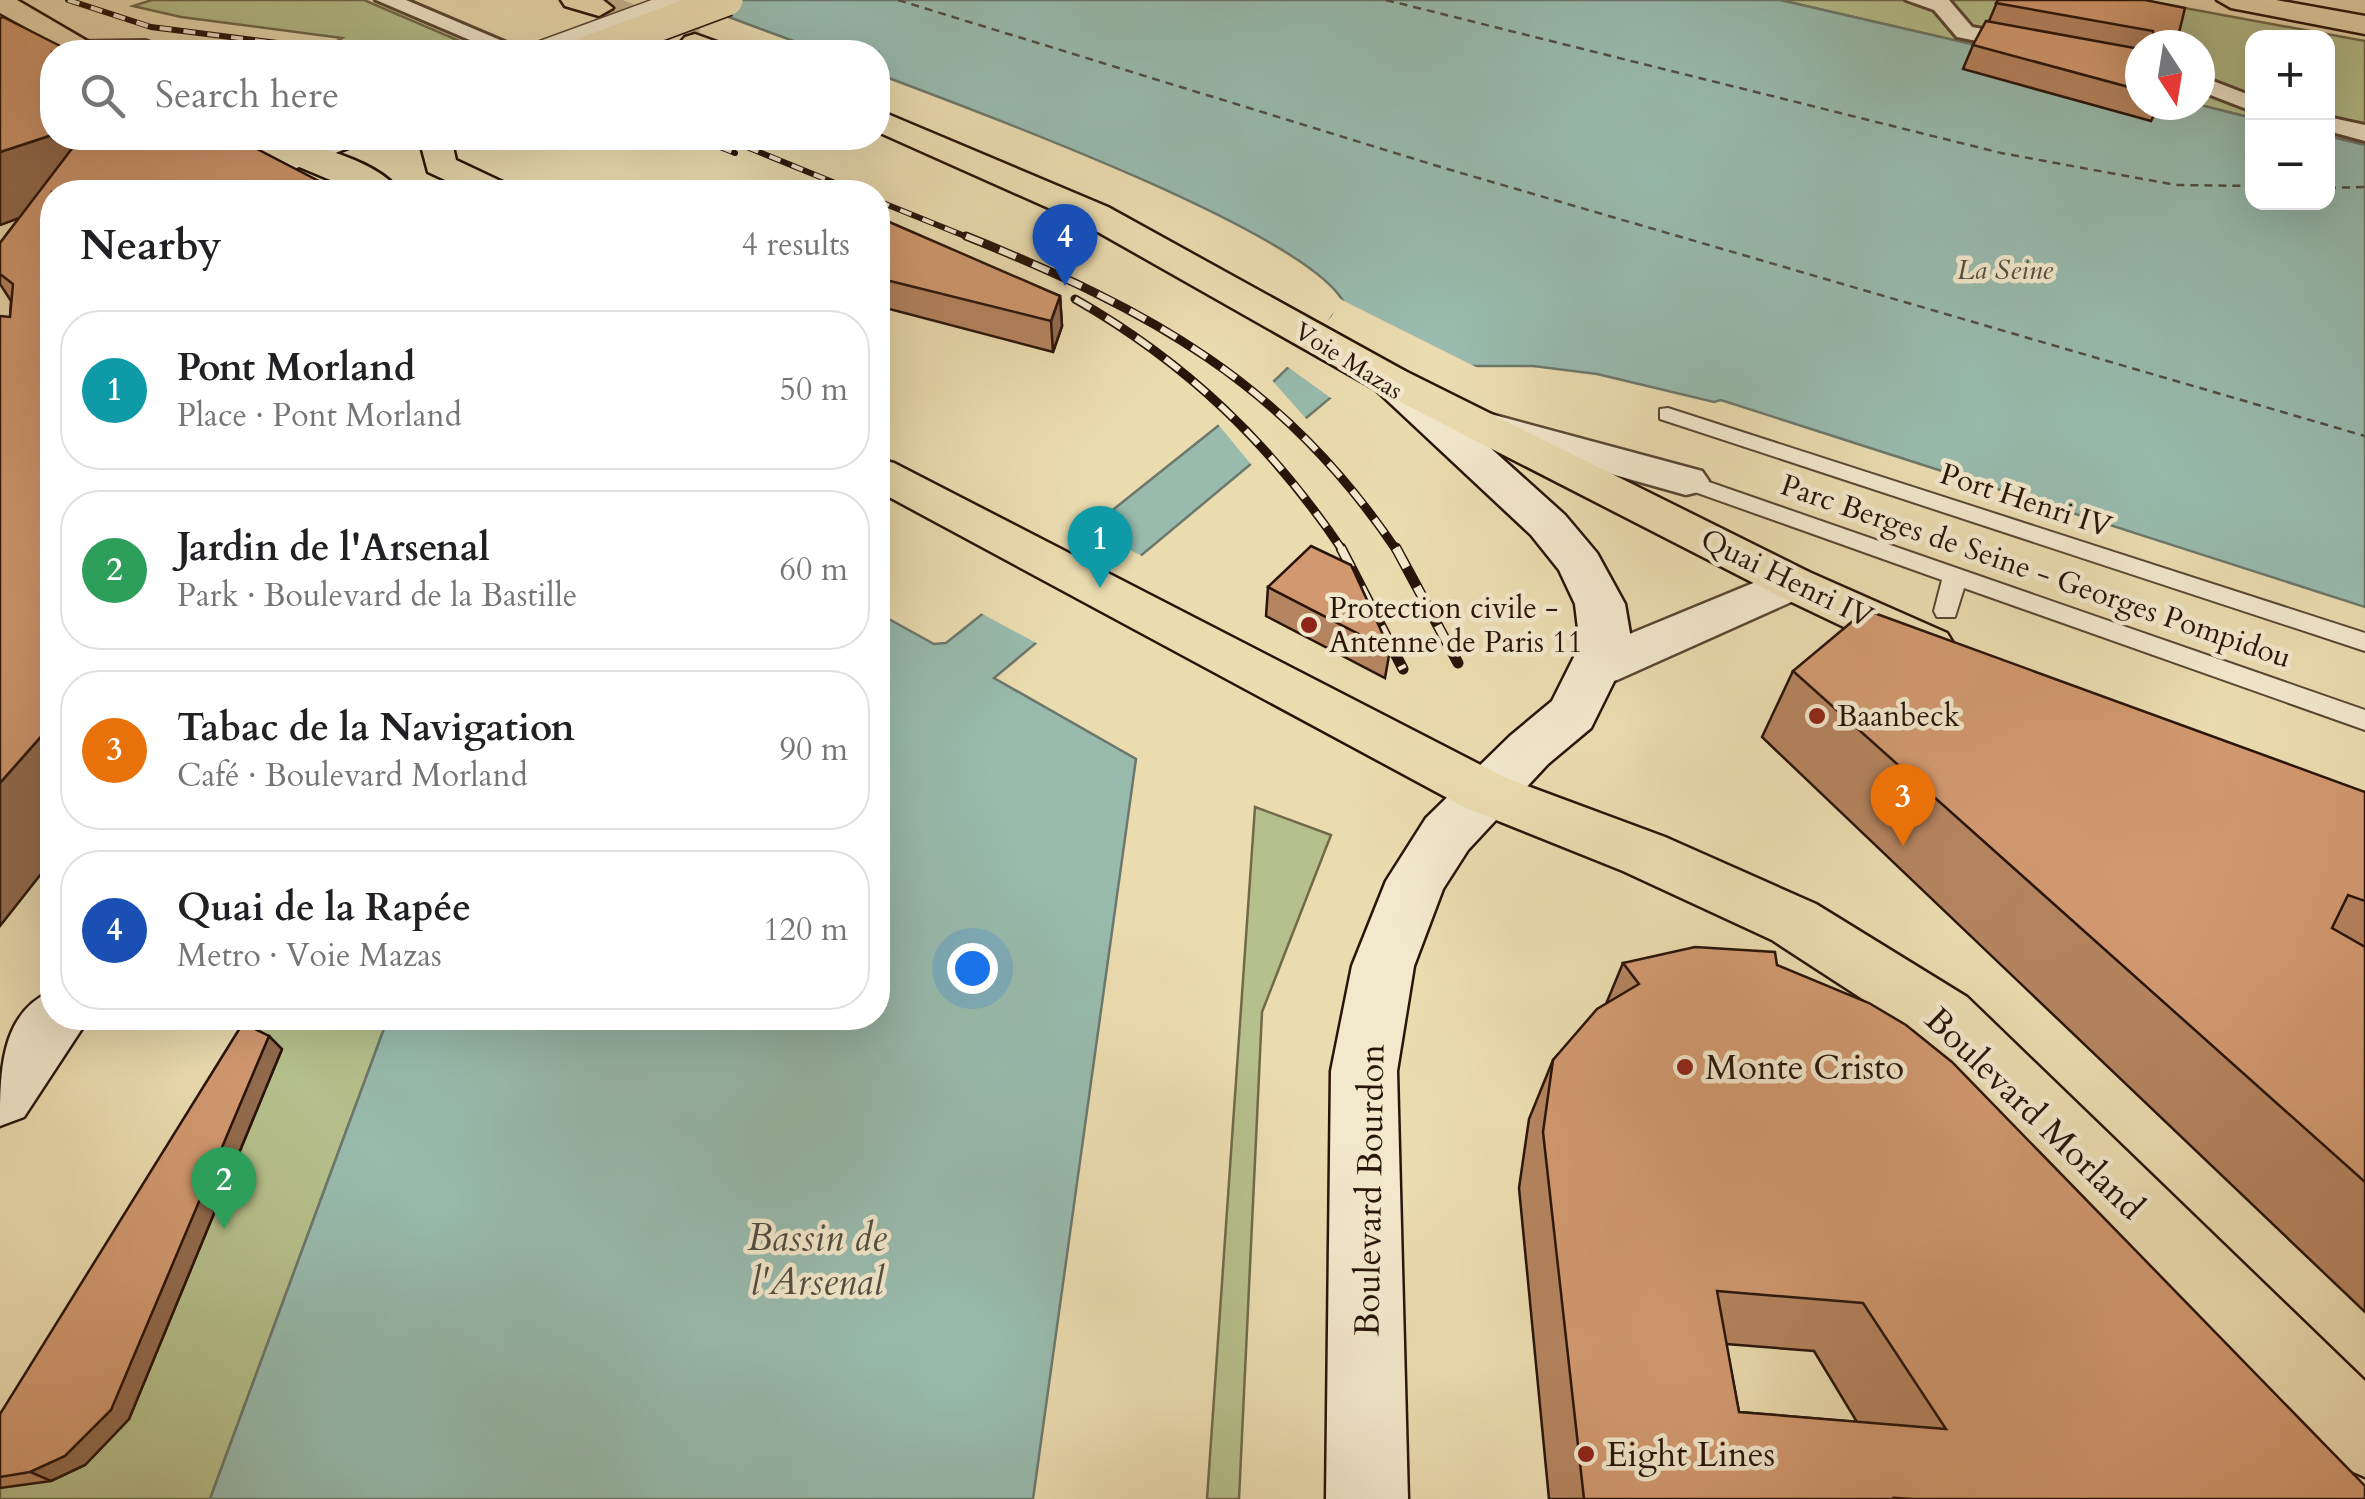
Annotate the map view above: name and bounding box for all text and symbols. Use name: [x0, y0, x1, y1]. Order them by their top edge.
north arrow: [2125, 30, 2215, 120]
map controls: [2245, 30, 2335, 210]
button: +: [2245, 30, 2335, 120]
search box: [40, 40, 890, 150]
icon: search: [75, 68, 130, 123]
text: Search here: [155, 69, 339, 121]
button: −: [2245, 120, 2335, 210]
pin: 4: [1032, 204, 1098, 286]
text: Nearby: [80, 217, 222, 274]
text: 4 results: [742, 223, 850, 267]
water label: La Seine: [1957, 251, 2053, 289]
street label: Voie Mazas: [1288, 314, 1409, 408]
text: Pont Morland: [177, 342, 415, 394]
text: 1: [106, 368, 123, 412]
text: 50 m: [780, 368, 848, 412]
text: Place · Pont Morland: [177, 394, 462, 438]
street label: Port Henri IV: [1935, 453, 2117, 547]
street label: Parc Berges de Seine - Georges Pompidou: [1775, 465, 2296, 678]
pin: 1: [1068, 506, 1132, 588]
street label: Quai Henri IV: [1694, 519, 1880, 638]
text: Jardin de l'Arsenal: [177, 522, 490, 574]
text: 2: [106, 548, 123, 592]
text: 60 m: [780, 548, 848, 592]
text: Park · Boulevard de la Bastille: [177, 574, 577, 618]
place label: Protection civile - Antenne de Paris 11: [1329, 588, 1583, 663]
marker: Protection civile - Antenne de Paris 11: [1298, 614, 1320, 636]
place label: Baanbeck: [1837, 696, 1960, 737]
text: Tabac de la Navigation: [177, 702, 575, 754]
marker: Baanbeck: [1806, 705, 1828, 727]
text: 3: [106, 728, 123, 772]
text: 90 m: [780, 728, 848, 772]
text: Café · Boulevard Morland: [177, 754, 528, 798]
pin: 3: [1870, 764, 1936, 846]
text: Quai de la Rapée: [177, 882, 471, 934]
text: 4: [106, 908, 123, 952]
text: 120 m: [763, 908, 848, 952]
text: Metro · Voie Mazas: [177, 934, 442, 978]
your location: [947, 943, 998, 994]
street label: Boulevard Morland: [1914, 997, 2155, 1231]
street label: Boulevard Bourdon: [1343, 1043, 1397, 1337]
place label: Monte Cristo: [1705, 1044, 1904, 1092]
marker: Monte Cristo: [1674, 1056, 1696, 1078]
pin: 2: [192, 1146, 256, 1229]
water label: Bassin de l'Arsenal: [747, 1212, 887, 1308]
place label: Eight Lines: [1606, 1431, 1775, 1479]
marker: Eight Lines: [1575, 1443, 1597, 1465]

